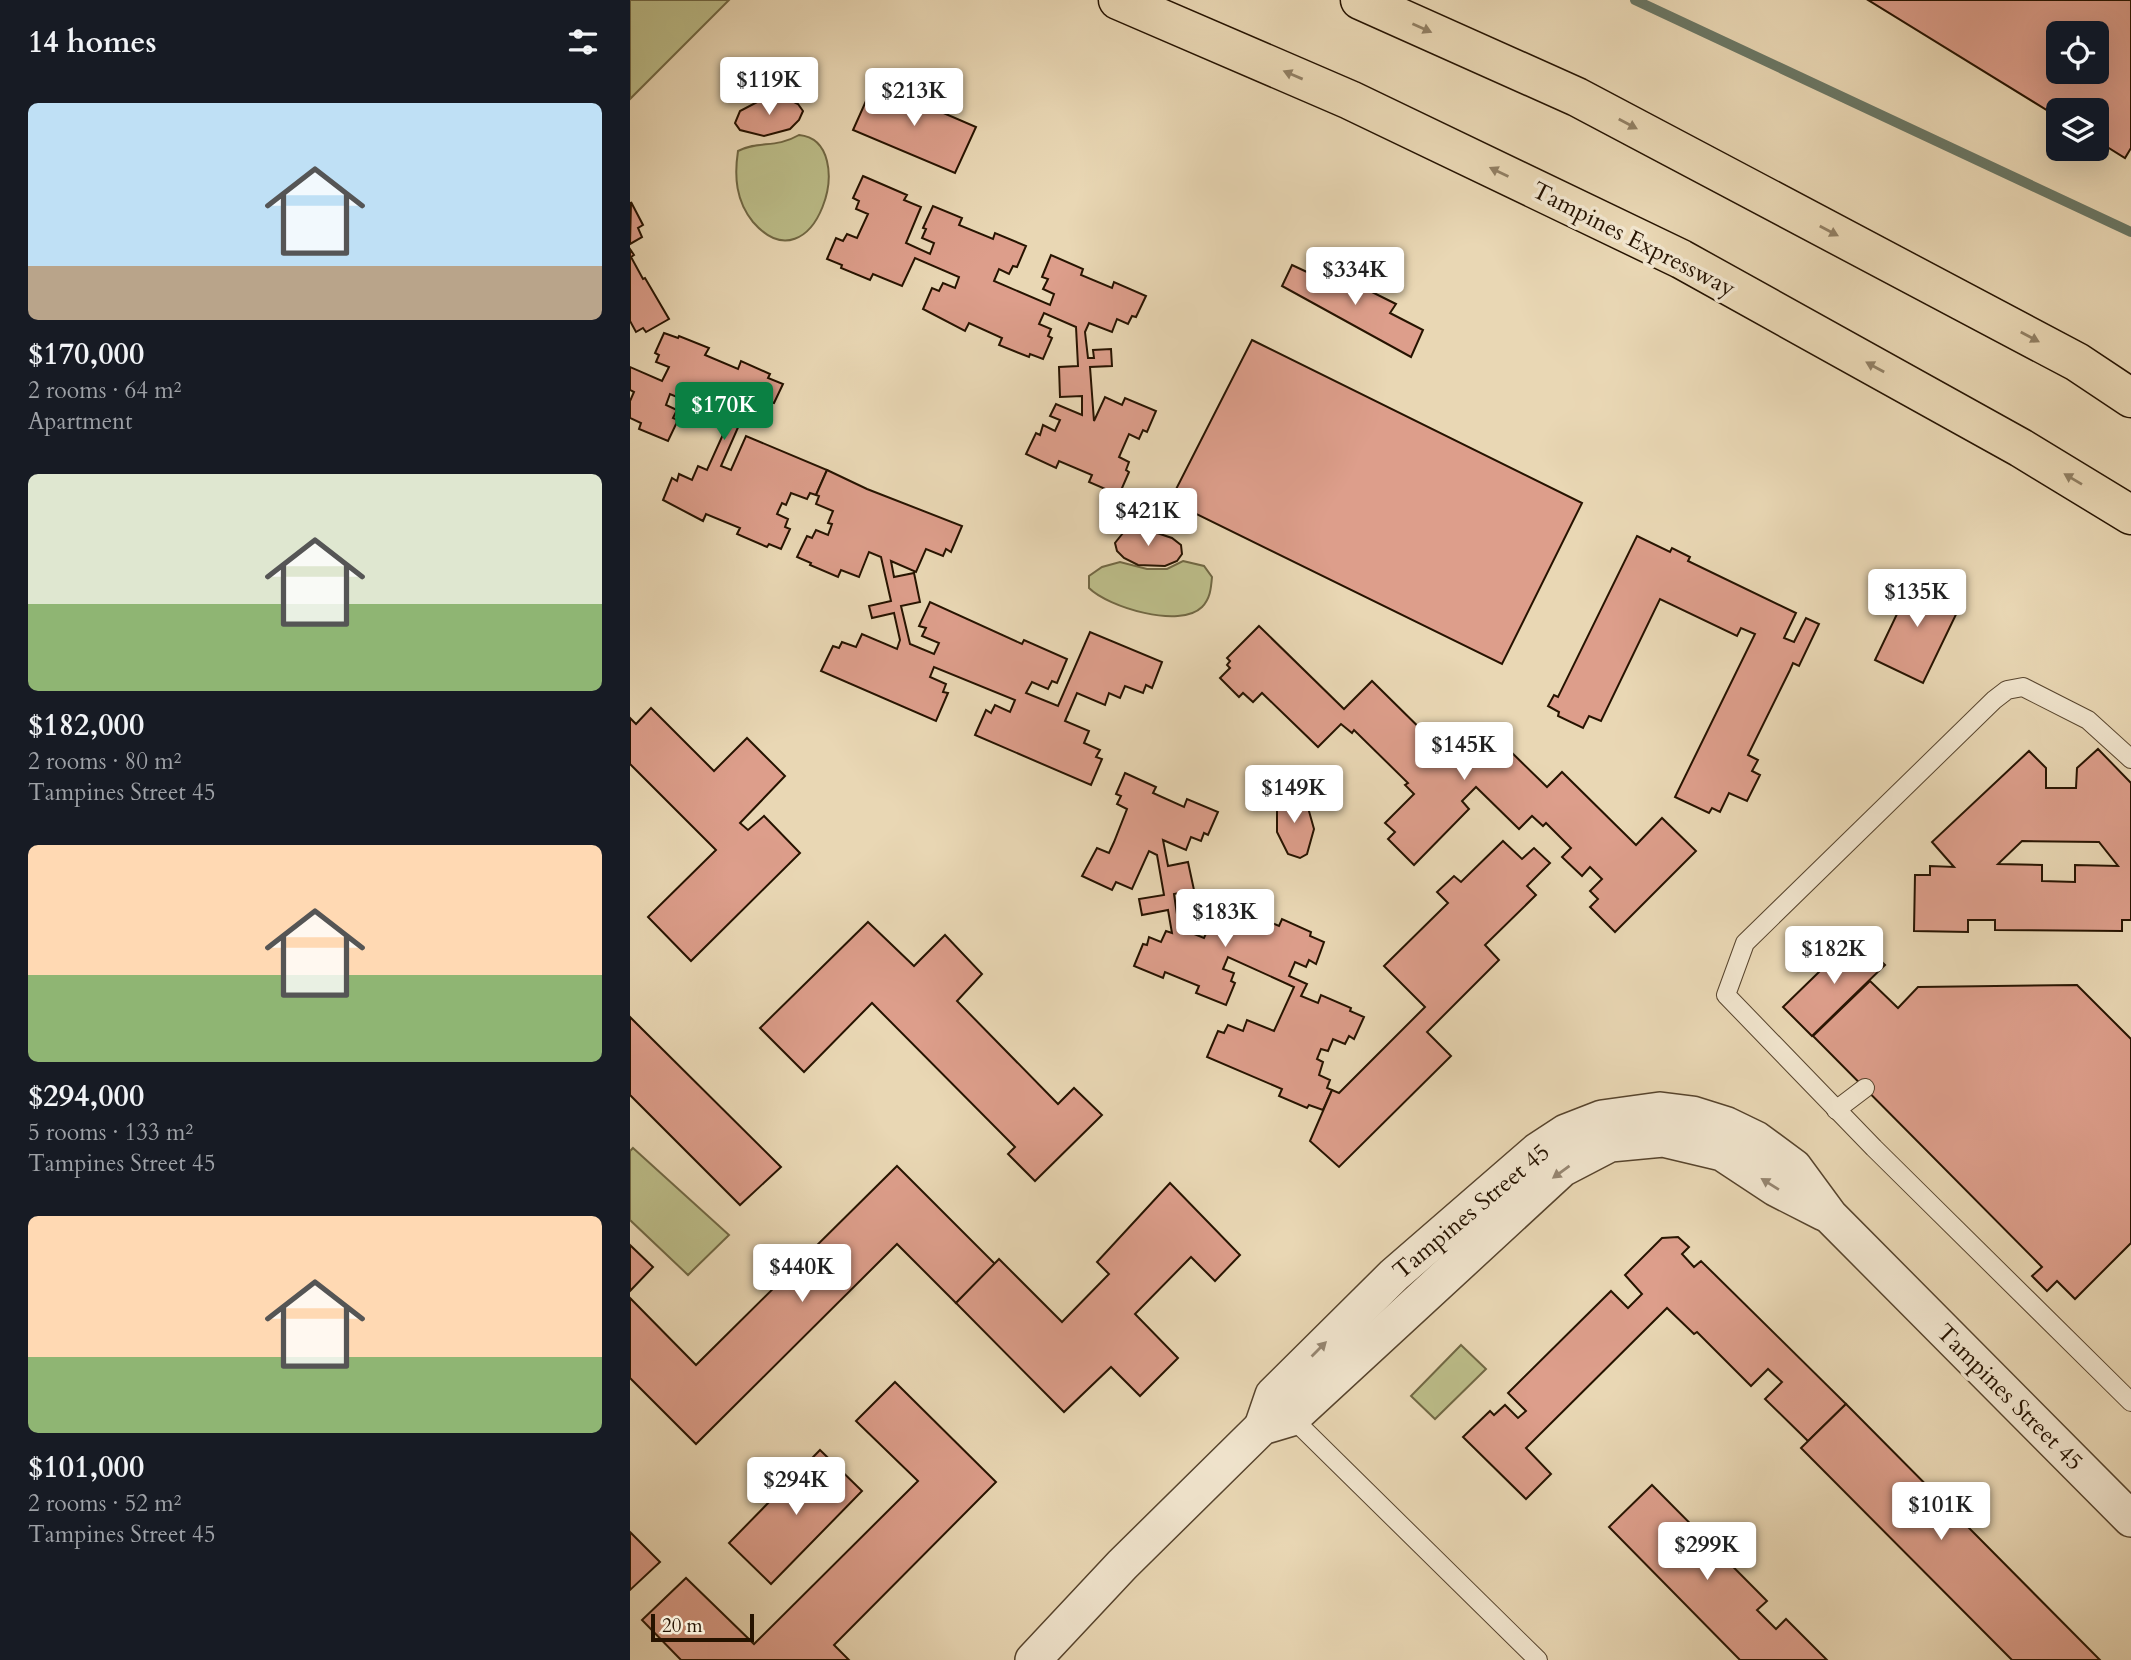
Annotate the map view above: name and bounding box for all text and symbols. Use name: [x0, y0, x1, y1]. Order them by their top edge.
map controls: [2046, 21, 2109, 161]
button: locate: [2046, 21, 2109, 84]
text: 14 homes: [28, 22, 157, 63]
one-way arrow: [1412, 22, 1432, 34]
icon: filters: [564, 23, 602, 61]
pin: $119K: [720, 58, 818, 117]
text: $119K: [736, 64, 802, 95]
pin: $213K: [865, 68, 963, 128]
one-way arrow: [1283, 69, 1304, 80]
text: $213K: [881, 75, 947, 106]
button: layers: [2046, 98, 2109, 161]
one-way arrow: [1618, 118, 1638, 130]
icon: home: [252, 148, 378, 274]
one-way arrow: [1489, 166, 1509, 177]
street label: Tampines Expressway: [1526, 174, 1741, 305]
one-way arrow: [1819, 225, 1839, 236]
pin: $334K: [1306, 247, 1404, 307]
text: $334K: [1322, 254, 1388, 285]
one-way arrow: [2021, 331, 2040, 343]
text: $170,000: [28, 334, 144, 375]
one-way arrow: [1865, 361, 1885, 373]
text: 2 rooms · 64 m²: [28, 375, 181, 406]
pin: $170K: [675, 382, 773, 442]
text: $170K: [691, 389, 757, 420]
text: Apartment: [28, 406, 132, 437]
one-way arrow: [2063, 473, 2082, 486]
pin: $421K: [1099, 489, 1197, 548]
text: $421K: [1115, 495, 1181, 526]
icon: home: [252, 519, 378, 645]
pin: $135K: [1868, 570, 1966, 629]
text: $135K: [1884, 576, 1950, 607]
text: $182,000: [28, 705, 144, 746]
pin: $145K: [1415, 722, 1513, 782]
text: $145K: [1431, 729, 1497, 760]
text: 2 rooms · 80 m²: [28, 746, 181, 777]
pin: $149K: [1245, 766, 1343, 825]
text: $149K: [1261, 772, 1327, 803]
text: Tampines Street 45: [28, 777, 215, 808]
icon: home: [252, 890, 378, 1016]
pin: $183K: [1176, 890, 1274, 949]
text: $183K: [1192, 896, 1258, 927]
pin: $182K: [1785, 926, 1883, 986]
text: $182K: [1801, 933, 1867, 964]
text: $294,000: [28, 1076, 144, 1117]
text: 5 rooms · 133 m²: [28, 1117, 193, 1148]
street label: Tampines Street 45: [1386, 1136, 1557, 1287]
text: Tampines Street 45: [28, 1148, 215, 1179]
one-way arrow: [1552, 1164, 1570, 1178]
one-way arrow: [1760, 1178, 1780, 1191]
pin: $440K: [753, 1244, 851, 1304]
text: $440K: [769, 1251, 835, 1282]
icon: home: [252, 1261, 378, 1387]
street label: Tampines Street 45: [1929, 1317, 2090, 1478]
one-way arrow: [1310, 1341, 1327, 1357]
text: $101,000: [28, 1447, 144, 1488]
pin: $294K: [747, 1458, 845, 1517]
text: $294K: [763, 1464, 829, 1495]
pin: $101K: [1892, 1482, 1990, 1542]
text: 2 rooms · 52 m²: [28, 1488, 181, 1519]
text: $101K: [1908, 1489, 1974, 1520]
text: Tampines Street 45: [28, 1519, 215, 1550]
pin: $299K: [1658, 1522, 1756, 1582]
text: $299K: [1674, 1529, 1740, 1560]
scale bar: [651, 1611, 754, 1643]
text: 20 m: [662, 1613, 703, 1639]

